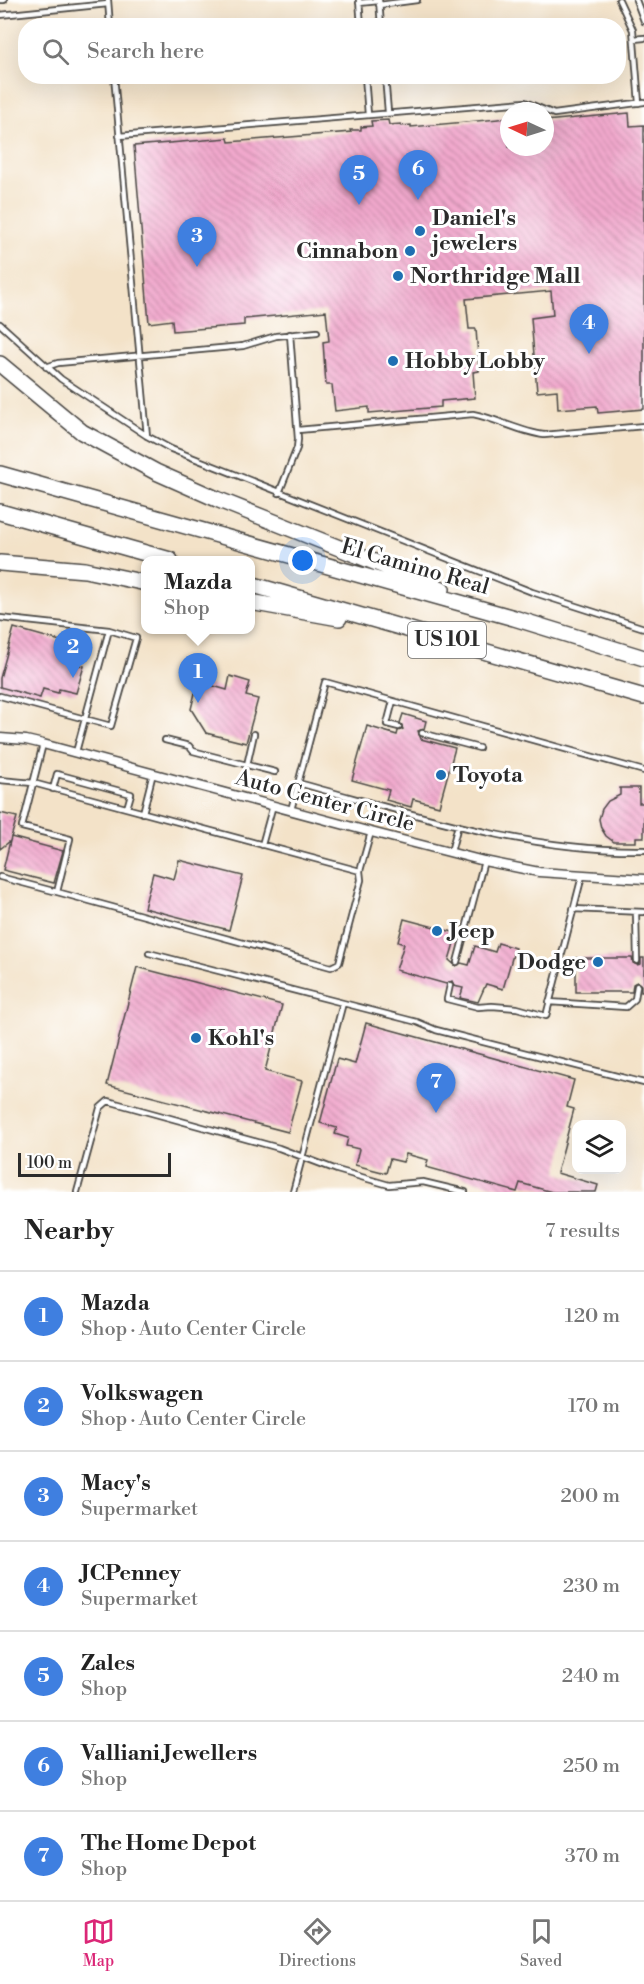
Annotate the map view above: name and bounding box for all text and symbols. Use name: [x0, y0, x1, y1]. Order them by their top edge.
search box: [18, 18, 626, 84]
icon: search: [39, 35, 72, 68]
text: Search here: [87, 38, 204, 65]
north arrow: [500, 102, 554, 156]
pin: 6: [398, 150, 438, 200]
pin: 5: [340, 156, 378, 205]
place label: Daniel's jewelers: [430, 205, 517, 257]
pin: 3: [178, 218, 216, 267]
marker: Daniel's jewelers: [413, 224, 427, 238]
place label: Cinnabon: [296, 238, 398, 265]
marker: Cinnabon: [403, 244, 417, 258]
place label: Northridge Mall: [410, 263, 581, 290]
marker: Northridge Mall: [391, 269, 405, 283]
pin: 4: [570, 304, 608, 354]
place label: Hobby Lobby: [405, 348, 546, 375]
marker: Hobby Lobby: [386, 354, 400, 368]
street label: El Camino Real: [338, 533, 493, 601]
your location: [288, 546, 317, 575]
popup: [141, 556, 255, 634]
text: Mazda: [164, 569, 232, 596]
text: Shop: [164, 596, 210, 621]
road number: US 101: [408, 622, 486, 658]
pin: 2: [54, 628, 92, 678]
pin: 1: [178, 654, 218, 703]
place label: Toyota: [453, 762, 524, 789]
street label: Auto Center Circle: [232, 764, 417, 838]
marker: Toyota: [434, 768, 448, 782]
place label: Jeep: [446, 918, 495, 945]
marker: Jeep: [430, 924, 444, 938]
place label: Dodge: [517, 949, 586, 976]
marker: Dodge: [591, 955, 605, 969]
place label: Kohl's: [208, 1025, 274, 1052]
marker: Kohl's: [189, 1031, 203, 1045]
pin: 7: [416, 1064, 456, 1113]
map controls: [572, 1120, 626, 1174]
button: layers: [572, 1120, 626, 1174]
scale bar: [18, 1150, 171, 1178]
text: 100 m: [27, 1153, 72, 1173]
text: Nearby: [24, 1215, 114, 1247]
text: 7 results: [545, 1219, 620, 1244]
text: Mazda: [81, 1290, 150, 1317]
text: 1: [39, 1304, 48, 1329]
text: 120 m: [565, 1304, 620, 1329]
text: Shop · Auto Center Circle: [81, 1317, 306, 1342]
text: Volkswagen: [81, 1380, 203, 1407]
text: 2: [37, 1394, 50, 1419]
text: 170 m: [568, 1394, 620, 1419]
text: Shop · Auto Center Circle: [81, 1407, 306, 1432]
text: Macy's: [81, 1470, 151, 1497]
text: 3: [37, 1484, 50, 1509]
text: 200 m: [560, 1484, 620, 1509]
text: Supermarket: [81, 1497, 198, 1522]
text: JCPenney: [81, 1560, 181, 1587]
text: 4: [37, 1574, 50, 1599]
text: 230 m: [563, 1574, 620, 1599]
text: Supermarket: [81, 1587, 198, 1612]
text: Zales: [81, 1650, 135, 1677]
text: 5: [37, 1664, 50, 1689]
text: 240 m: [562, 1664, 620, 1689]
text: Shop: [81, 1677, 127, 1702]
text: Valliani Jewellers: [81, 1740, 257, 1767]
text: 6: [37, 1754, 50, 1779]
text: 250 m: [563, 1754, 620, 1779]
text: Shop: [81, 1767, 127, 1792]
text: The Home Depot: [81, 1830, 256, 1857]
text: 7: [38, 1844, 49, 1869]
text: 370 m: [565, 1844, 620, 1869]
text: Shop: [81, 1857, 127, 1882]
tab: Map: [82, 1915, 115, 1971]
tab: Directions: [279, 1915, 356, 1971]
tab: Saved: [520, 1915, 562, 1971]

